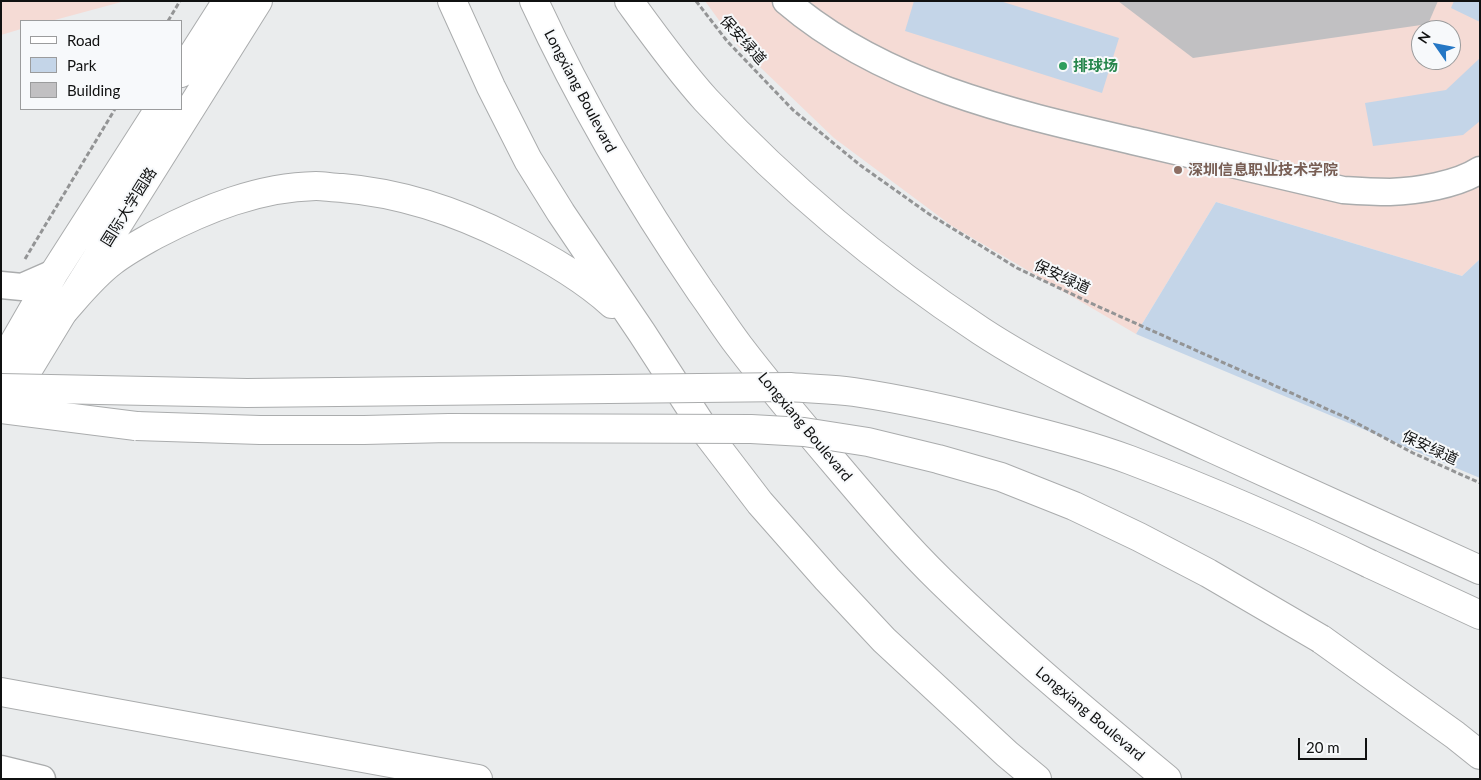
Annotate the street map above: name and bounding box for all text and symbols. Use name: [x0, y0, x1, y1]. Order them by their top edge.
street label: 保安绿道: [716, 12, 770, 68]
legend: [20, 20, 182, 110]
north arrow: [1411, 20, 1461, 70]
street label: Longxiang Boulevard: [540, 26, 620, 156]
text: N: [1414, 28, 1434, 46]
text: Road: [67, 31, 100, 49]
text: Park: [67, 56, 96, 74]
place label: 排球场: [1073, 57, 1118, 75]
marker: 排球场: [1057, 60, 1069, 72]
text: Building: [67, 81, 120, 99]
place label: 深圳信息职业技术学院: [1188, 161, 1338, 179]
street label: 国际大学园路: [98, 164, 160, 250]
marker: 深圳信息职业技术学院: [1172, 164, 1184, 176]
street label: 保安绿道: [1031, 256, 1093, 298]
street label: Longxiang Boulevard: [754, 369, 856, 485]
street label: 保安绿道: [1399, 427, 1461, 469]
street label: Longxiang Boulevard: [1032, 663, 1148, 765]
scale bar: [1301, 728, 1370, 760]
text: 20 m: [1306, 738, 1340, 756]

